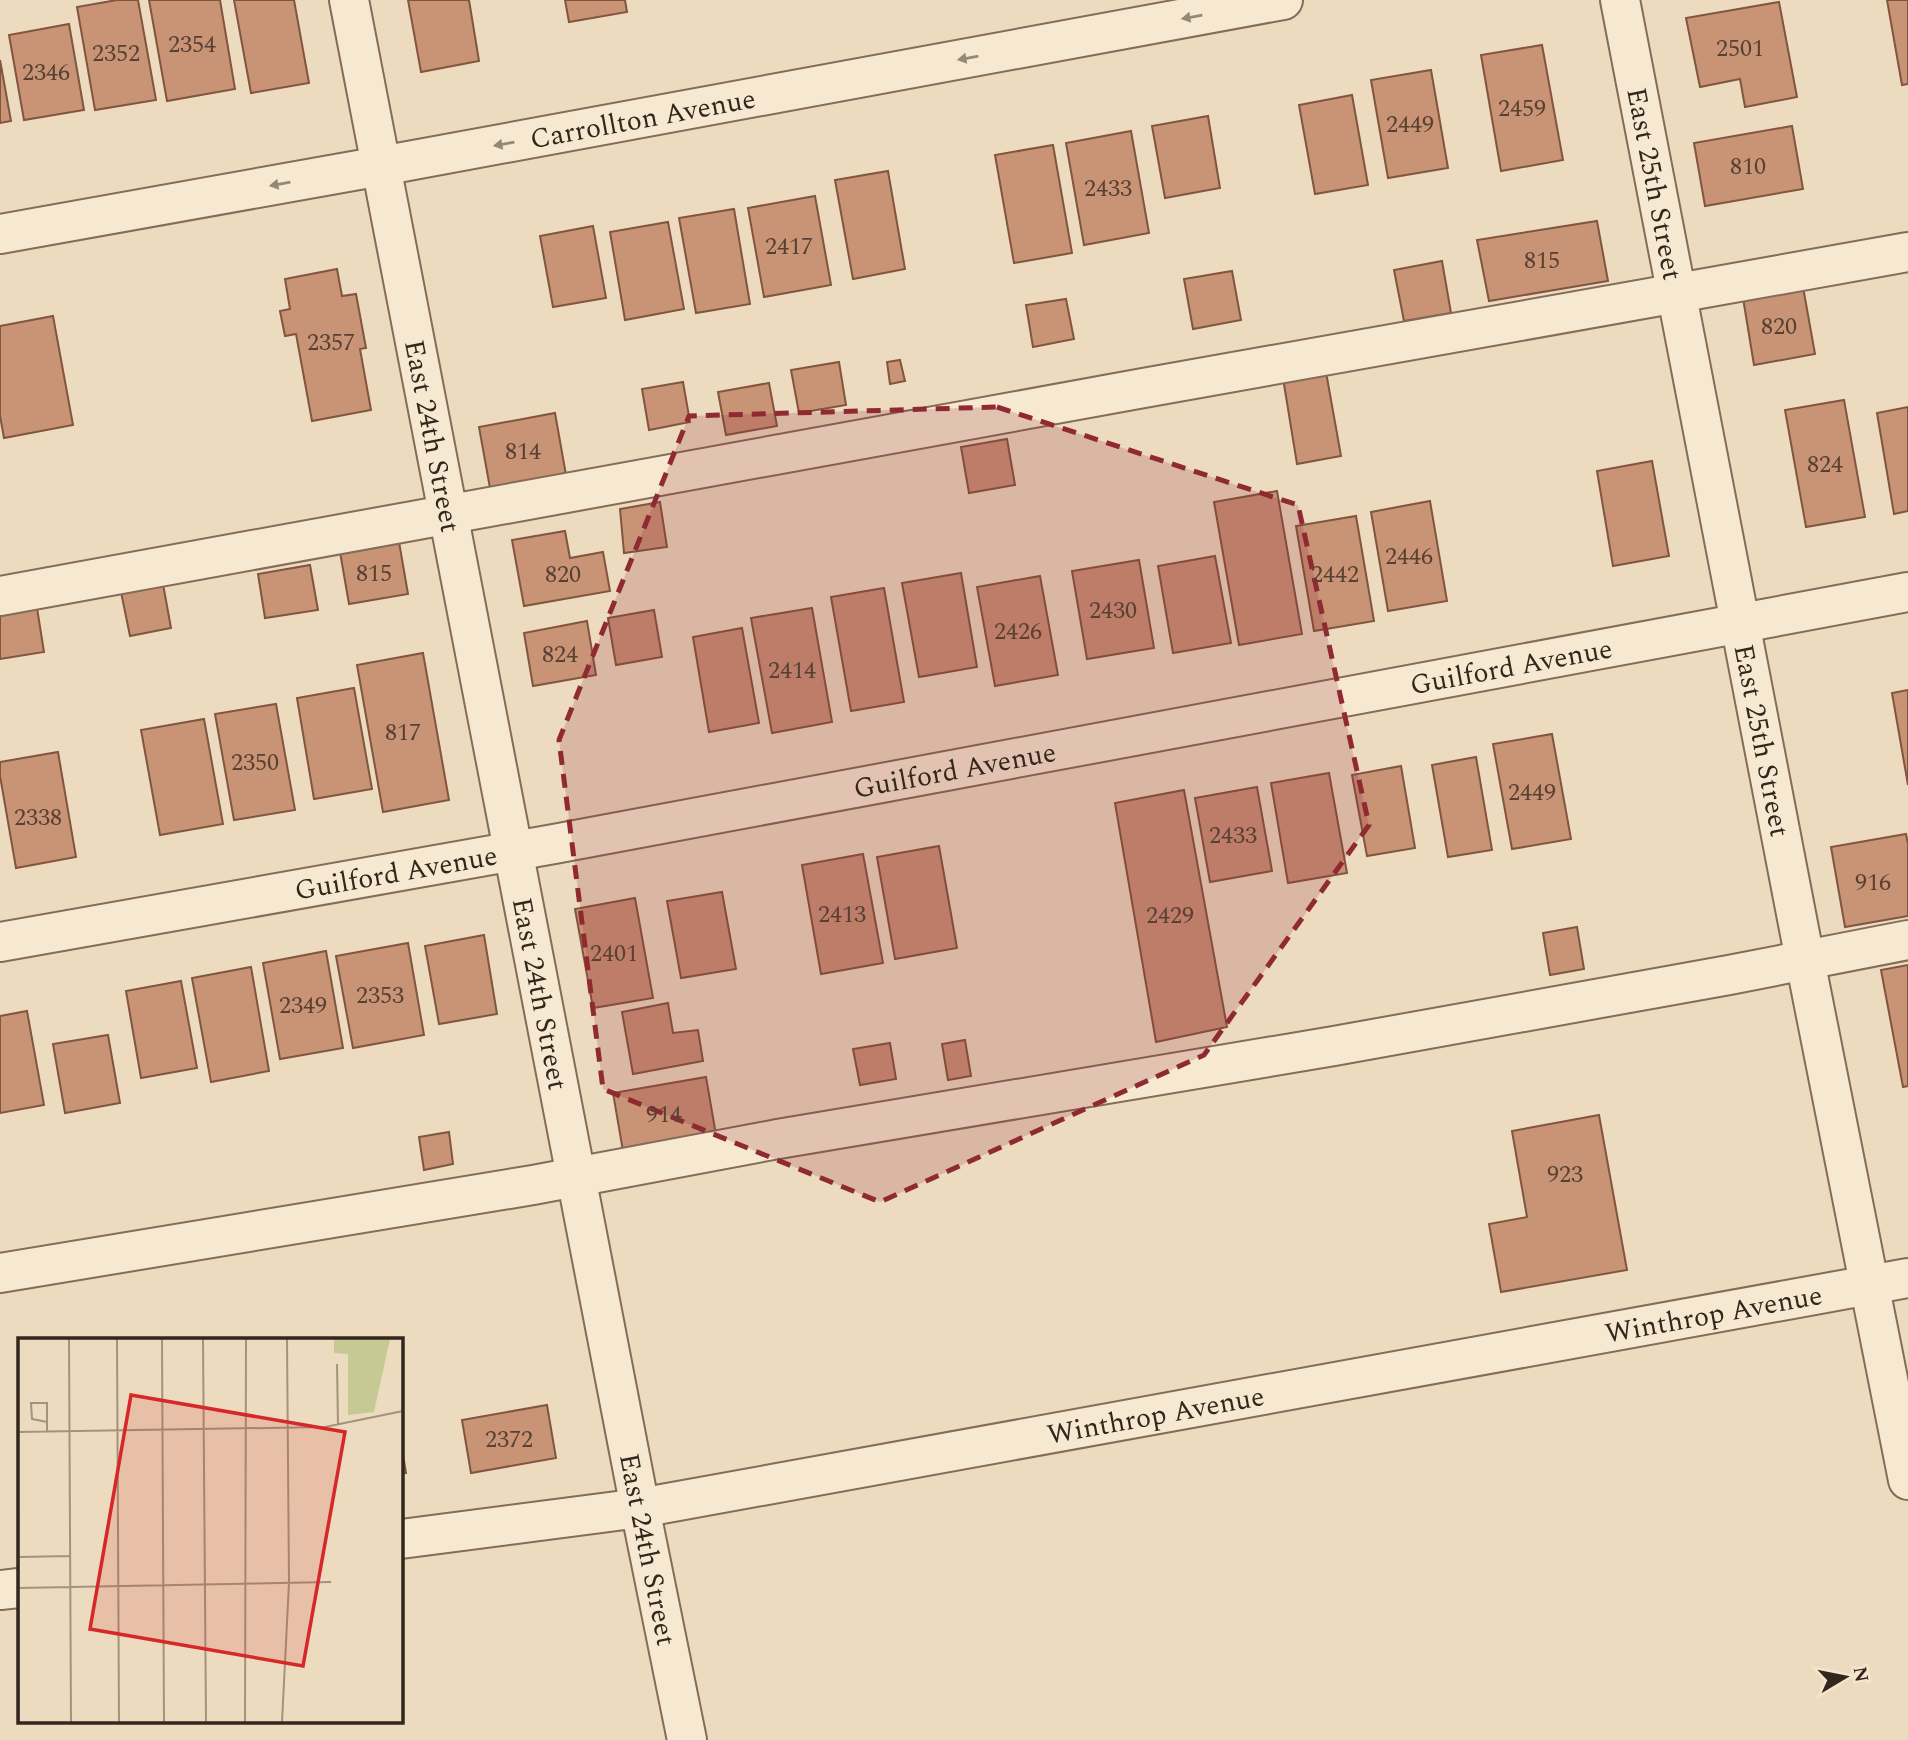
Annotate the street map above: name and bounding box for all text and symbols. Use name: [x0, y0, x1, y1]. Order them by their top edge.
one-way arrow: [1181, 12, 1203, 23]
house number: 2354: [168, 27, 216, 63]
house number: 2501: [1716, 31, 1764, 67]
house number: 2352: [92, 36, 140, 72]
one-way arrow: [957, 53, 979, 64]
house number: 2346: [22, 55, 70, 91]
street label: Carrollton Avenue: [526, 77, 759, 161]
street label: East 25th Street: [1614, 84, 1694, 284]
house number: 2459: [1498, 91, 1546, 127]
house number: 2449: [1386, 107, 1434, 143]
one-way arrow: [492, 138, 514, 149]
house number: 810: [1730, 149, 1766, 185]
house number: 2433: [1084, 171, 1132, 207]
one-way arrow: [269, 179, 291, 190]
house number: 2417: [765, 229, 813, 265]
house number: 815: [1524, 243, 1560, 279]
house number: 820: [1761, 309, 1797, 345]
house number: 2357: [307, 325, 355, 361]
street label: East 24th Street: [392, 336, 471, 536]
house number: 814: [505, 434, 541, 470]
house number: 824: [1807, 447, 1843, 483]
house number: 2446: [1385, 539, 1433, 575]
house number: 815: [356, 556, 392, 592]
house number: 820: [545, 557, 581, 593]
house number: 2442: [1311, 557, 1359, 593]
house number: 2430: [1089, 593, 1137, 629]
house number: 2426: [994, 614, 1042, 650]
street label: Guilford Avenue: [1406, 627, 1616, 707]
house number: 824: [542, 637, 578, 673]
street label: East 25th Street: [1722, 641, 1801, 841]
house number: 2414: [768, 653, 816, 689]
house number: 817: [385, 715, 421, 751]
street label: Guilford Avenue: [850, 731, 1060, 811]
house number: 2350: [231, 745, 279, 781]
house number: 2449: [1508, 775, 1556, 811]
house number: 2338: [14, 800, 62, 836]
house number: 2433: [1209, 818, 1257, 854]
street label: Guilford Avenue: [291, 834, 501, 912]
house number: 916: [1855, 865, 1891, 901]
street label: East 24th Street: [500, 894, 579, 1094]
house number: 2413: [818, 897, 866, 933]
house number: 2429: [1146, 898, 1194, 934]
house number: 2401: [590, 936, 638, 972]
house number: 2353: [356, 978, 404, 1014]
house number: 2349: [279, 988, 327, 1024]
house number: 914: [646, 1097, 682, 1133]
house number: 923: [1547, 1157, 1583, 1193]
street label: Winthrop Avenue: [1602, 1274, 1826, 1356]
inset map: [18, 1338, 402, 1722]
street label: Winthrop Avenue: [1044, 1375, 1268, 1457]
house number: 2372: [485, 1422, 533, 1458]
street label: East 24th Street: [607, 1450, 687, 1650]
north arrow: [1810, 1642, 1880, 1712]
text: N: [1845, 1664, 1876, 1684]

